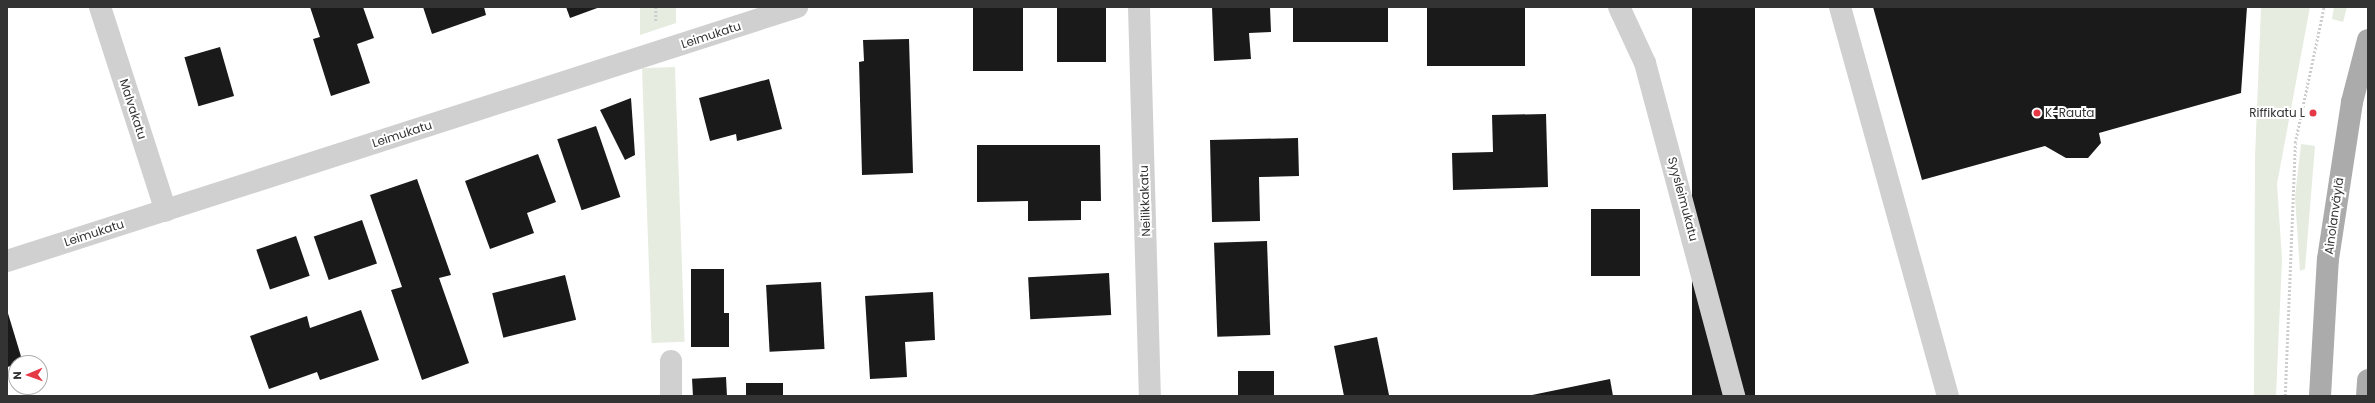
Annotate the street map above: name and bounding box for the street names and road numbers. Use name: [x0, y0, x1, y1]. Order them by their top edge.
street label: Leimukatu: [679, 19, 743, 51]
street label: Malvakatu: [116, 77, 150, 141]
street label: Leimukatu: [370, 118, 434, 150]
street label: Syysleimukatu: [1665, 155, 1701, 243]
street label: Neilikkakatu: [1137, 165, 1153, 237]
street label: Ainolanväylä: [2321, 176, 2347, 256]
street label: Leimukatu: [62, 217, 126, 249]

